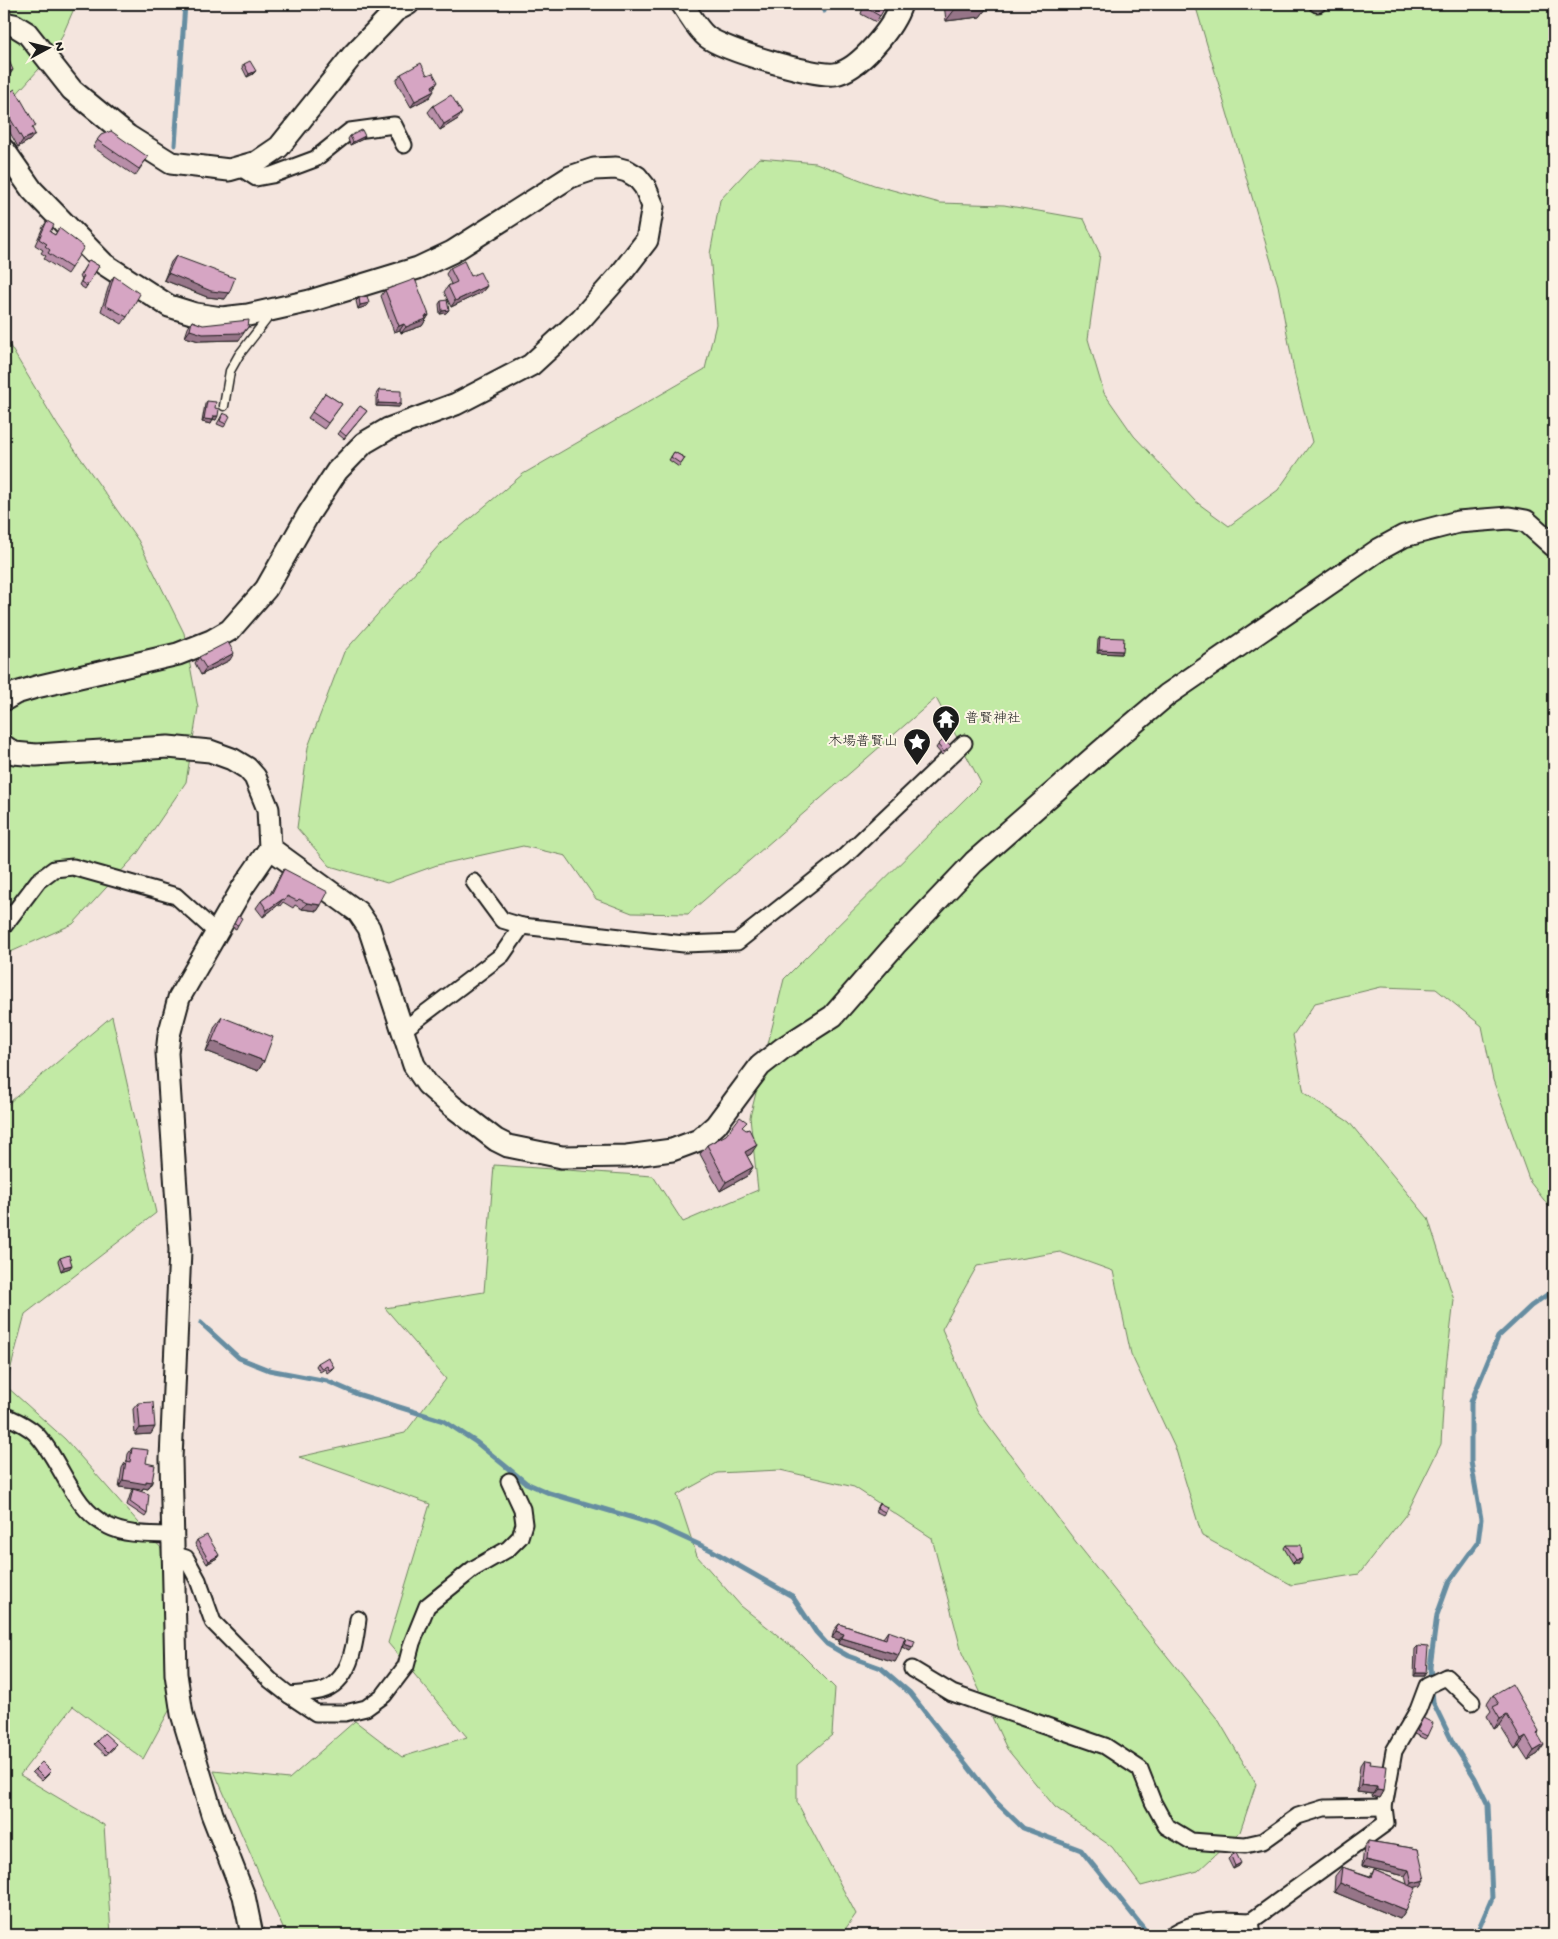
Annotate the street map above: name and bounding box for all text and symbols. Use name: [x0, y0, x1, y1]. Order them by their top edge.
north arrow: [22, 22, 72, 72]
text: N: [49, 41, 67, 52]
temple icon: 普賢神社: [931, 704, 961, 743]
place label: 普賢神社: [965, 711, 1021, 728]
place icon: 木場普賢山: [902, 727, 932, 766]
place label: 木場普賢山: [828, 734, 898, 751]

